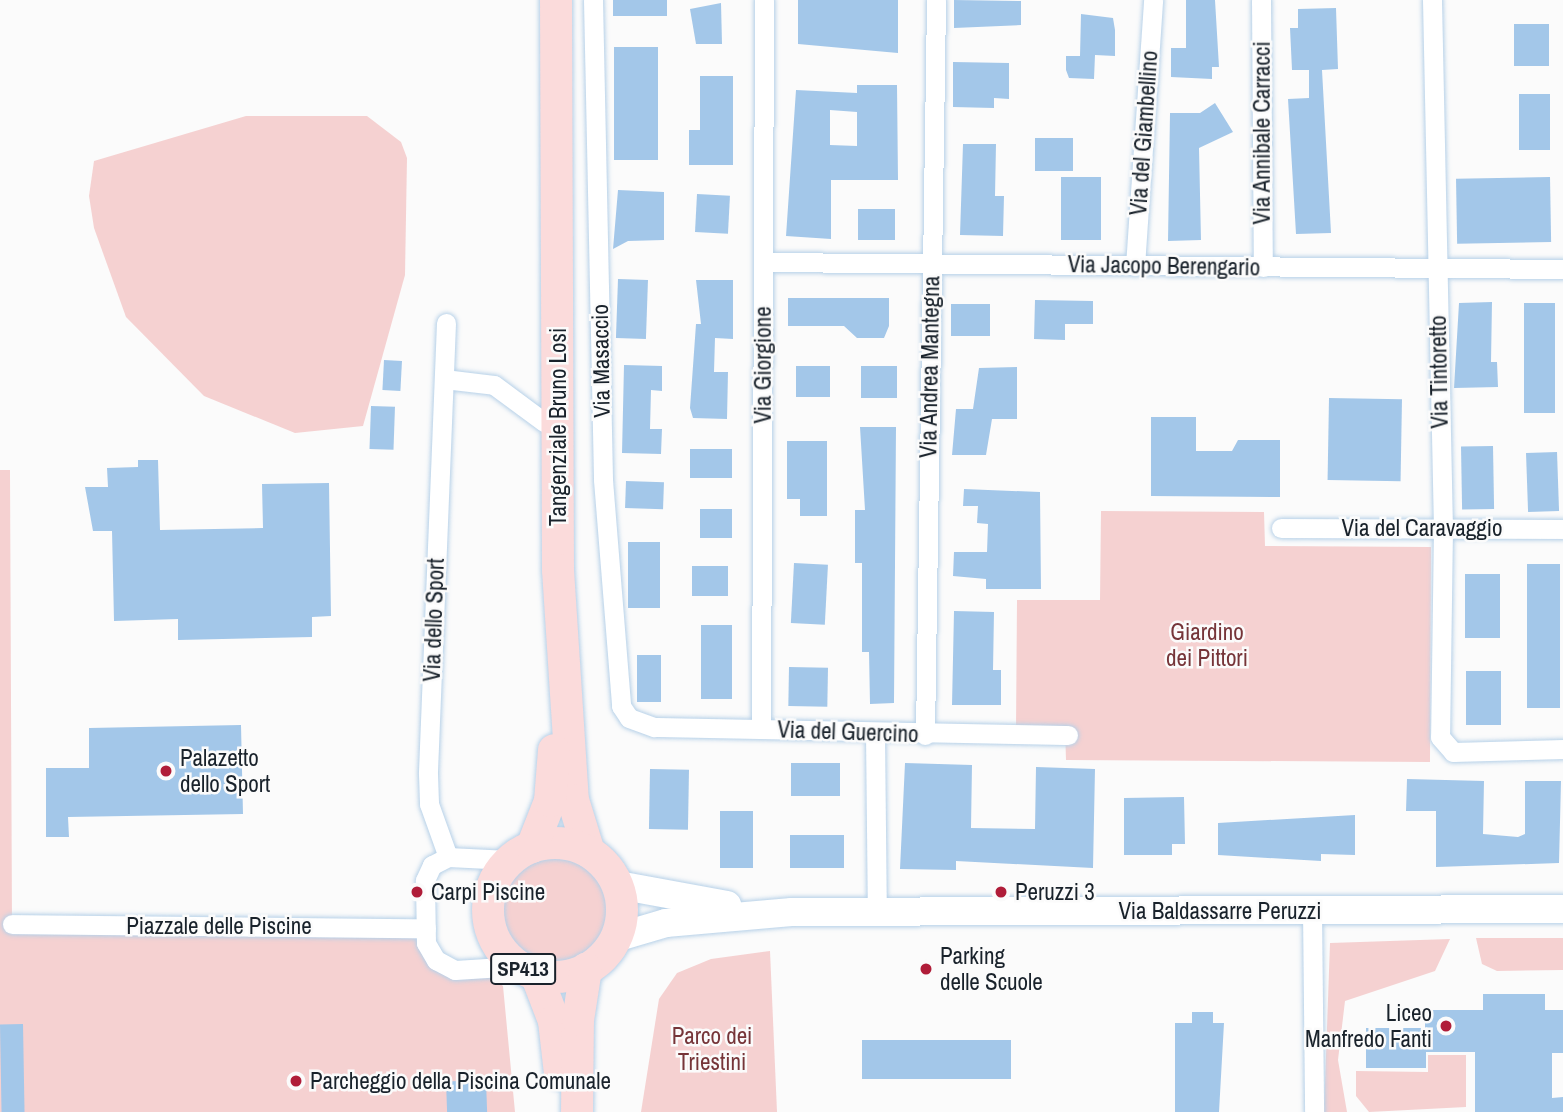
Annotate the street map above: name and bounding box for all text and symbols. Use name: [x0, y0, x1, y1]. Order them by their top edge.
street label: Via Annibale Carracci: [1248, 41, 1276, 225]
street label: Via del Giambellino: [1124, 50, 1164, 216]
street label: Via Jacopo Berengario: [1067, 251, 1261, 281]
street label: Via Andrea Mantegna: [915, 275, 945, 459]
street label: Via Masaccio: [586, 304, 616, 418]
street label: Via Giorgione: [749, 306, 777, 424]
street label: Via Tintoretto: [1424, 315, 1454, 429]
street label: Tangenziale Bruno Losi: [544, 328, 572, 526]
street label: Via del Caravaggio: [1341, 514, 1503, 542]
street label: Via dello Sport: [418, 558, 450, 682]
park label: Giardino dei Pittori: [1166, 618, 1248, 672]
street label: Via del Guercino: [777, 716, 919, 748]
place label: Palazetto dello Sport: [180, 744, 270, 798]
marker: Palazetto dello Sport: [158, 763, 174, 779]
place label: Carpi Piscine: [431, 878, 545, 906]
place label: Peruzzi 3: [1015, 878, 1095, 906]
marker: Carpi Piscine: [409, 884, 425, 900]
marker: Peruzzi 3: [993, 884, 1009, 900]
street label: Via Baldassarre Peruzzi: [1118, 897, 1322, 925]
street label: Piazzale delle Piscine: [126, 912, 312, 940]
place label: Parking delle Scuole: [940, 942, 1043, 996]
road number: SP413: [490, 951, 556, 986]
marker: Parking delle Scuole: [918, 961, 934, 977]
place label: Liceo Manfredo Fanti: [1305, 999, 1432, 1053]
marker: Liceo Manfredo Fanti: [1438, 1018, 1454, 1034]
park label: Parco dei Triestini: [672, 1022, 752, 1076]
place label: Parcheggio della Piscina Comunale: [310, 1067, 611, 1095]
marker: Parcheggio della Piscina Comunale: [288, 1073, 304, 1089]

